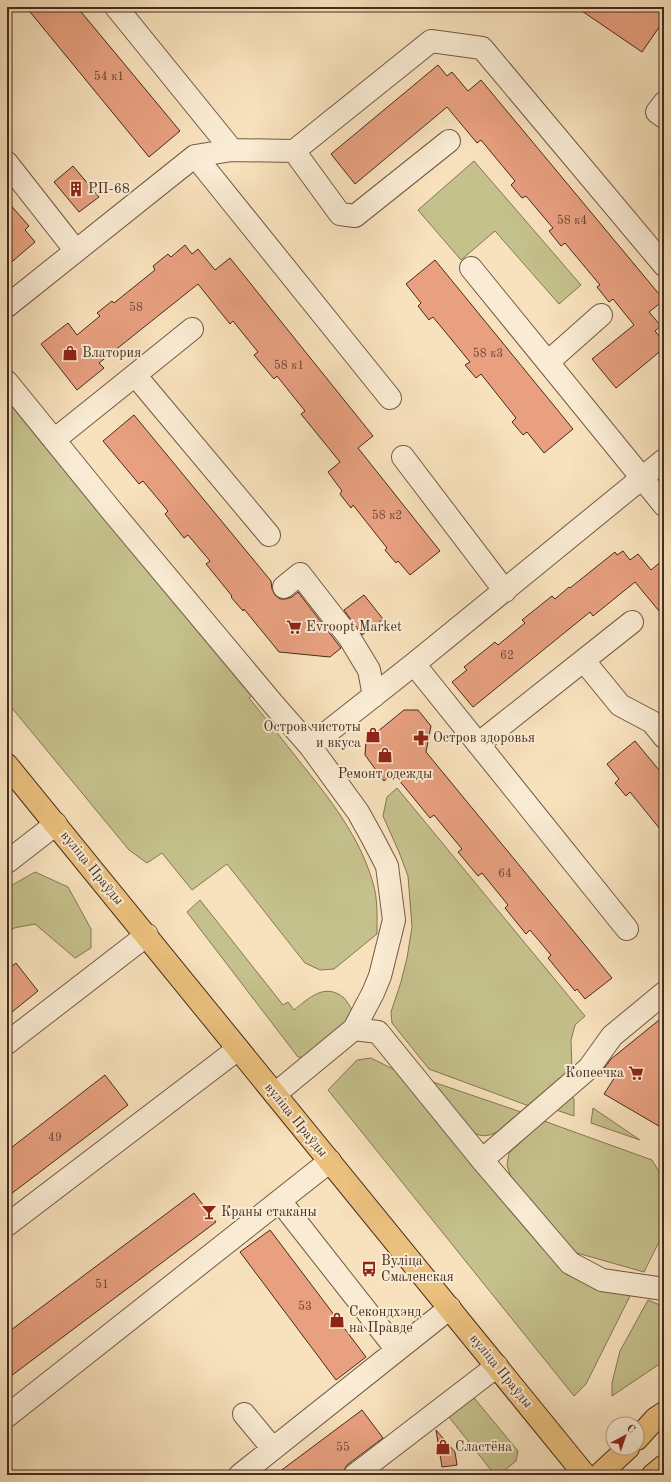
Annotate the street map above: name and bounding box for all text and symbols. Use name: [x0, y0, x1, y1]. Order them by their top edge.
house number: 54 к1: [94, 70, 124, 83]
building icon: РП-68: [67, 180, 85, 198]
place label: РП-68: [88, 182, 130, 196]
house number: 58 к4: [557, 214, 587, 227]
house number: 58: [129, 301, 143, 314]
shop icon: Влатория: [61, 344, 79, 362]
place label: Влатория: [82, 346, 141, 360]
house number: 58 к3: [473, 347, 503, 360]
house number: 58 к1: [274, 359, 304, 372]
house number: 58 к2: [372, 509, 402, 522]
supermarket icon: Evroopt Market: [285, 618, 303, 636]
place label: Evroopt Market: [306, 620, 402, 634]
house number: 62: [500, 650, 514, 662]
place label: Остров чистоты и вкуса: [264, 720, 361, 750]
shop icon: Остров чистоты и вкуса: [364, 726, 382, 744]
pharmacy icon: Остров здоровья: [412, 729, 430, 747]
place label: Остров здоровья: [433, 731, 535, 745]
shop icon: Ремонт одежды: [376, 746, 394, 764]
place label: Ремонт одежды: [338, 767, 432, 781]
street label: вуліца Праўды: [58, 828, 126, 908]
house number: 64: [498, 868, 512, 880]
supermarket icon: Копеечка: [627, 1064, 645, 1082]
place label: Копеечка: [565, 1066, 624, 1080]
street label: вуліца Праўды: [262, 1080, 330, 1160]
house number: 49: [48, 1132, 62, 1144]
bar icon: Краны стаканы: [200, 1203, 218, 1221]
place label: Краны стаканы: [221, 1205, 317, 1219]
place label: Вуліца Смаленская: [381, 1254, 454, 1284]
bus stop icon: Вуліца Смаленская: [360, 1260, 378, 1278]
house number: 51: [95, 1278, 109, 1291]
house number: 53: [298, 1300, 312, 1313]
place label: Секондхэнд на Правде: [349, 1305, 422, 1335]
shop icon: Секондхэнд на Правде: [328, 1311, 346, 1329]
street label: вуліца Праўды: [467, 1331, 535, 1411]
north arrow: [605, 1416, 645, 1456]
text: С: [624, 1423, 637, 1436]
shop icon: Сластёна: [434, 1438, 452, 1456]
place label: Сластёна: [455, 1440, 512, 1454]
house number: 55: [336, 1441, 350, 1454]

